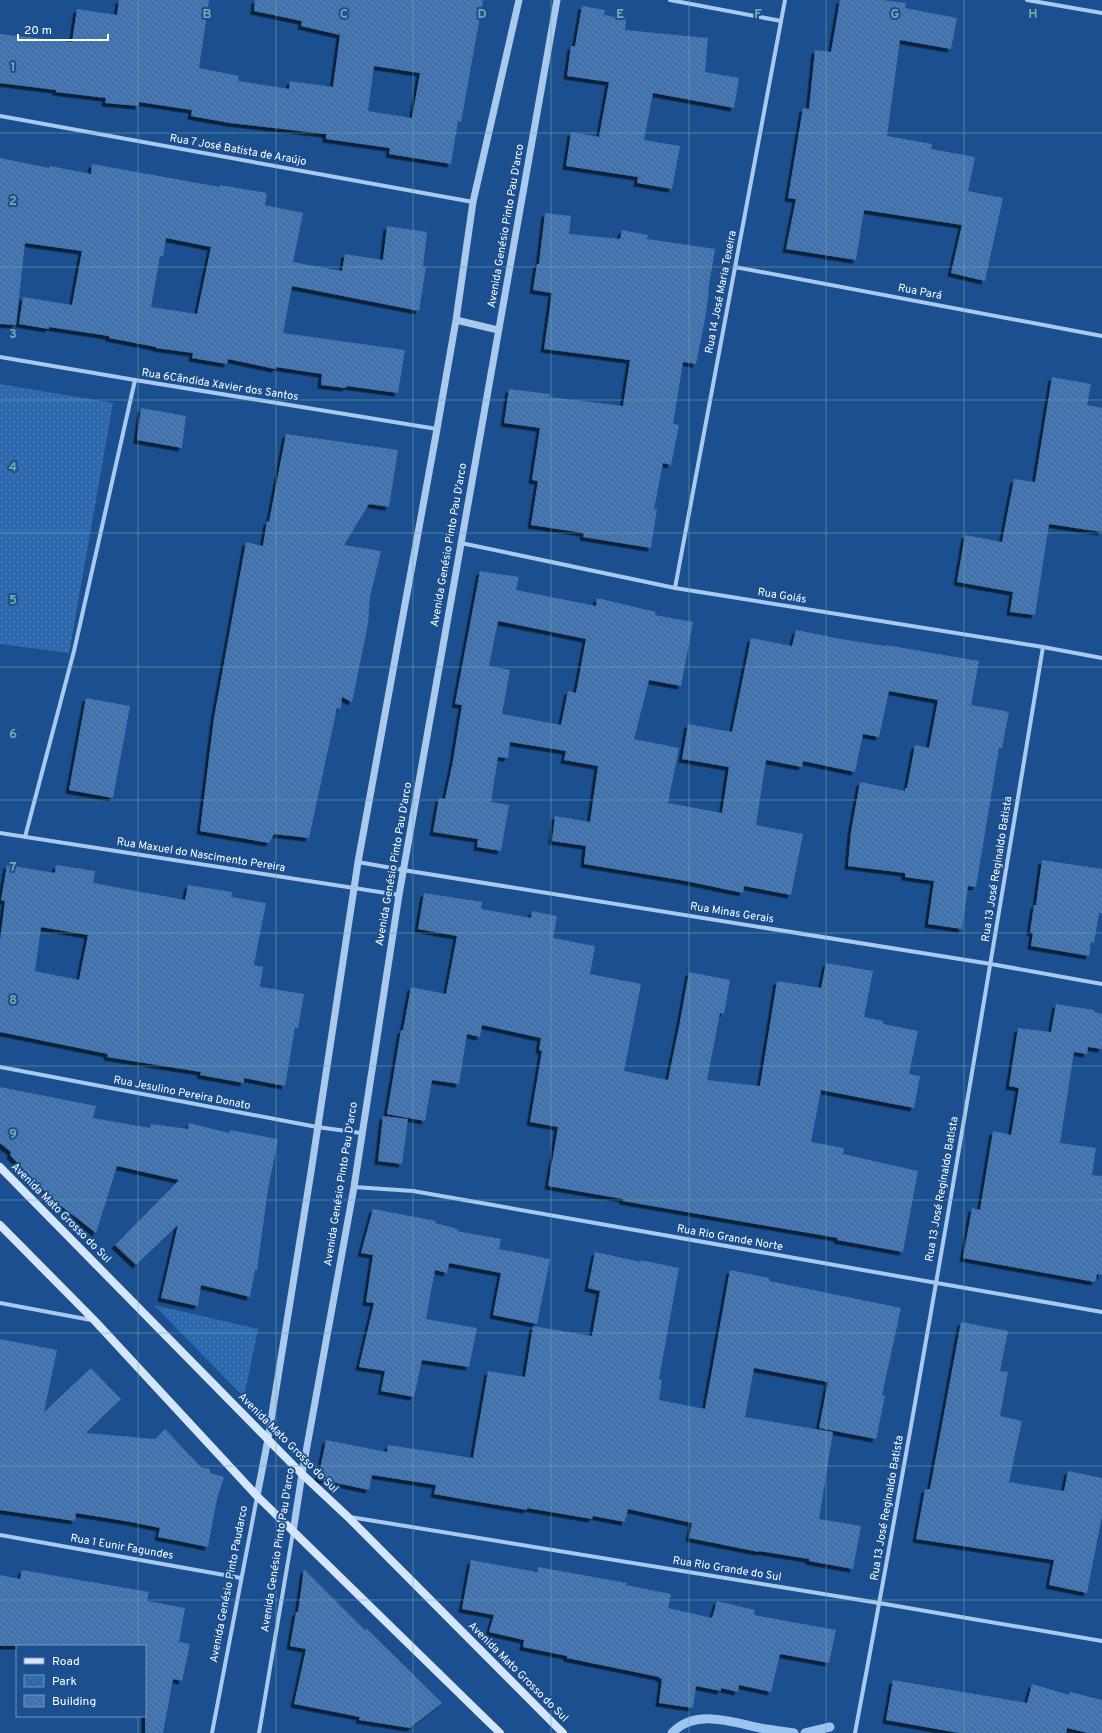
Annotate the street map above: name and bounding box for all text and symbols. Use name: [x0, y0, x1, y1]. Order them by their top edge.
text: B: [203, 7, 212, 23]
text: C: [340, 7, 348, 23]
text: D: [477, 7, 487, 23]
text: E: [616, 7, 624, 23]
text: F: [754, 7, 762, 23]
text: G: [891, 7, 900, 23]
text: H: [1028, 7, 1038, 23]
scale bar: [18, 16, 108, 42]
text: 20 m: [24, 23, 52, 39]
text: 1: [10, 60, 16, 76]
street label: Rua 7 José Batista de Araújo: [169, 131, 307, 169]
street label: Avenida Genésio Pinto Pau D'arco: [485, 143, 527, 309]
text: 2: [9, 194, 17, 210]
street label: Rua 14 José Maria Texeira: [702, 229, 740, 355]
street label: Rua Pará: [897, 281, 943, 303]
text: 3: [9, 327, 17, 343]
street label: Rua 6Cândida Xavier dos Santos: [141, 366, 299, 404]
text: 4: [9, 460, 17, 476]
street label: Avenida Genésio Pinto Pau D'arco: [428, 462, 470, 628]
street label: Rua Goiás: [757, 585, 807, 607]
text: 5: [9, 593, 17, 609]
text: 6: [9, 727, 17, 743]
street label: Avenida Genésio Pinto Pau D'arco: [373, 781, 415, 947]
street label: Rua 13 José Reginaldo Batista: [979, 795, 1015, 943]
street label: Rua Maxuel do Nascimento Pereira: [116, 835, 287, 875]
text: 7: [10, 860, 17, 876]
street label: Rua Minas Gerais: [689, 899, 775, 927]
text: 8: [9, 993, 17, 1009]
street label: Rua Jesulino Pereira Donato: [112, 1073, 252, 1113]
street label: Avenida Genésio Pinto Pau D'arco: [321, 1101, 361, 1267]
street label: Rua 13 José Reginaldo Batista: [922, 1115, 962, 1263]
text: 9: [9, 1127, 17, 1143]
street label: Avenida Mato Grosso do Sul: [8, 1160, 114, 1266]
street label: Rua Rio Grande Norte: [676, 1222, 784, 1254]
street label: Avenida Mato Grosso do Sul: [235, 1390, 341, 1496]
street label: Rua 13 José Reginaldo Batista: [867, 1434, 907, 1582]
street label: Avenida Genésio Pinto Pau D'arco: [258, 1467, 298, 1633]
street label: Avenida Genésio Pinto Paudarco: [207, 1504, 251, 1664]
street label: Rua 1 Eunir Fagundes: [69, 1531, 175, 1563]
street label: Rua Rio Grande do Sul: [672, 1553, 782, 1585]
street label: Avenida Mato Grosso do Sul: [465, 1619, 571, 1725]
legend: [16, 1645, 146, 1717]
text: Road: [52, 1654, 80, 1670]
text: Park: [52, 1674, 77, 1690]
text: Building: [52, 1694, 96, 1710]

